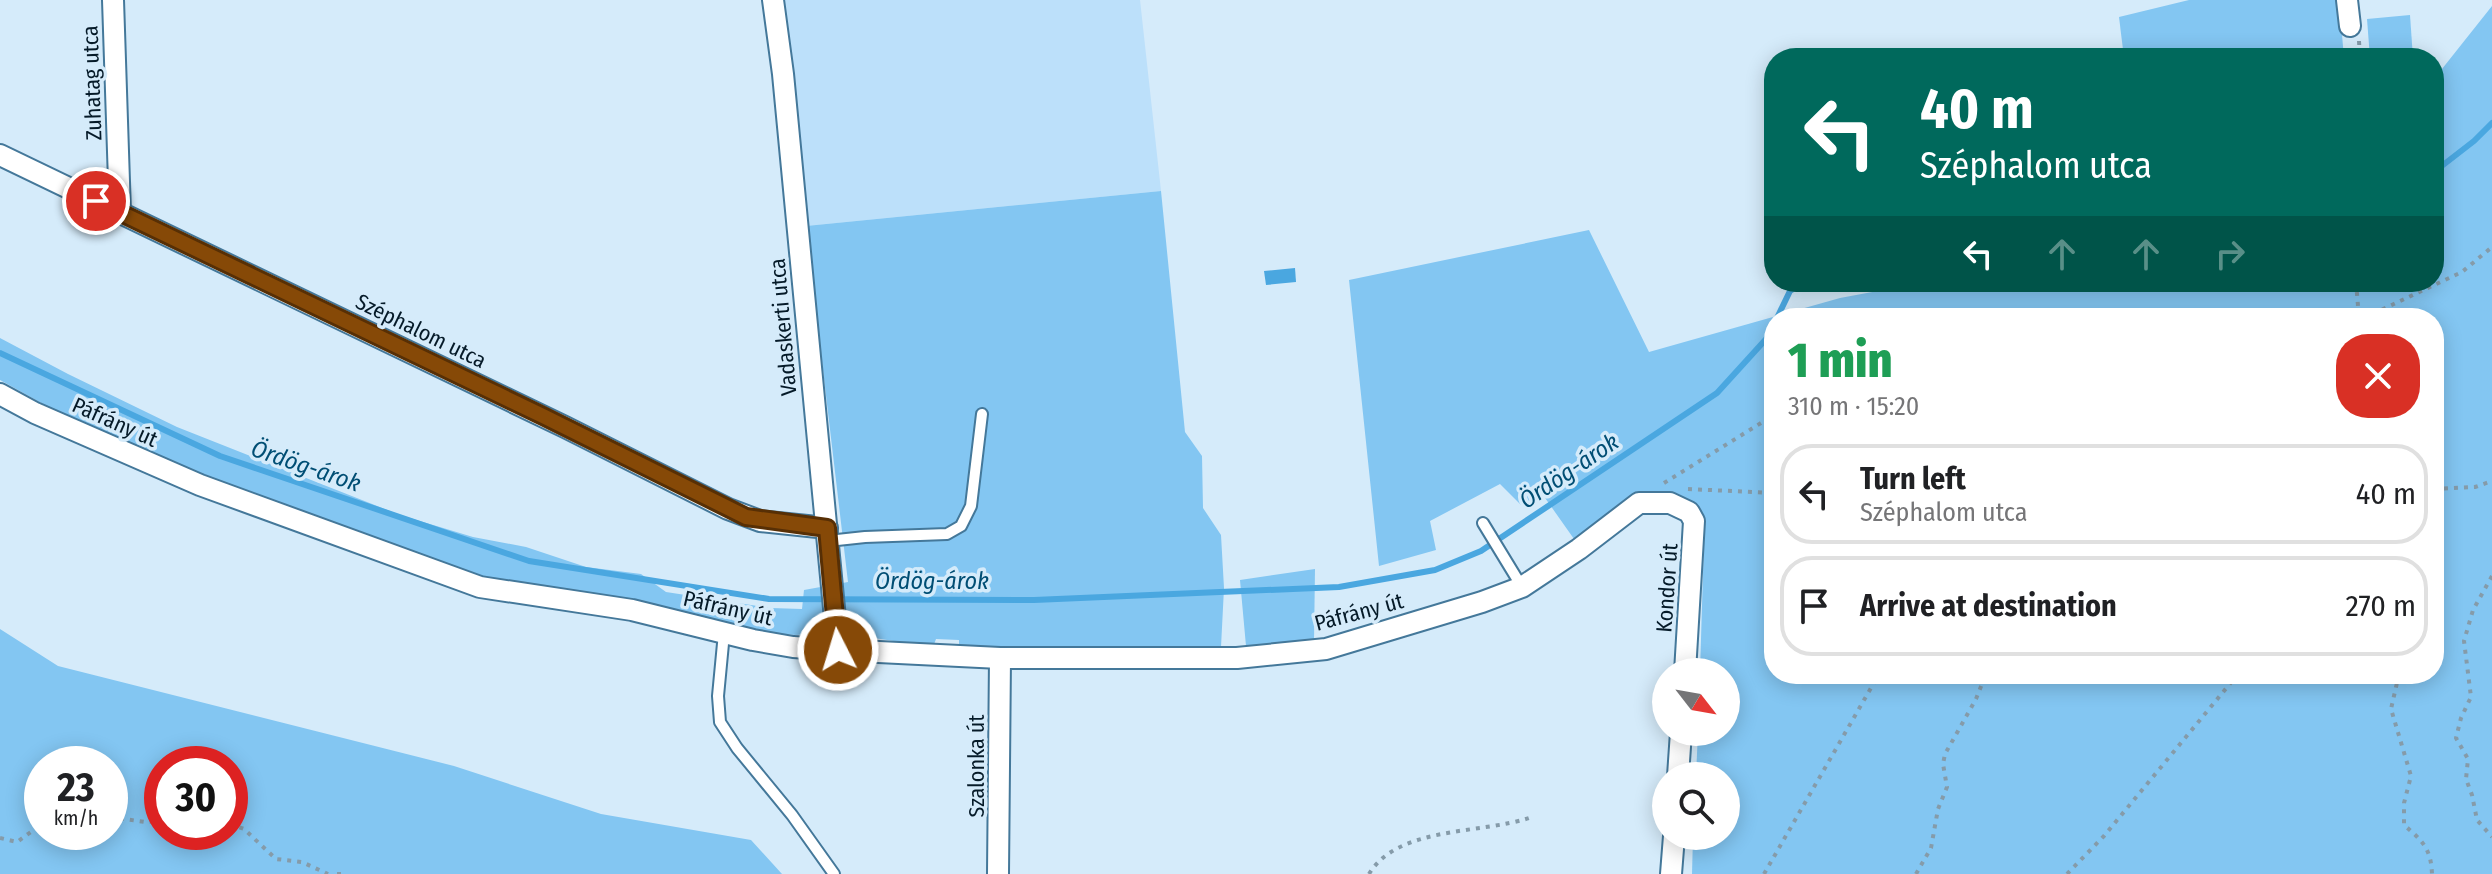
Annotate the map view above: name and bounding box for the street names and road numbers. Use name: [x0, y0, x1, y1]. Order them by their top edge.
street label: Zuhatag utca: [76, 25, 108, 141]
street label: Vadaskerti utca: [764, 257, 802, 397]
street label: Széphalom utca: [351, 288, 491, 374]
street label: Páfrány út: [68, 391, 163, 453]
street label: Kondor út: [1650, 542, 1684, 634]
street label: Páfrány út: [681, 585, 776, 632]
street label: Páfrány út: [1312, 587, 1407, 637]
street label: Szalonka út: [963, 714, 990, 818]

